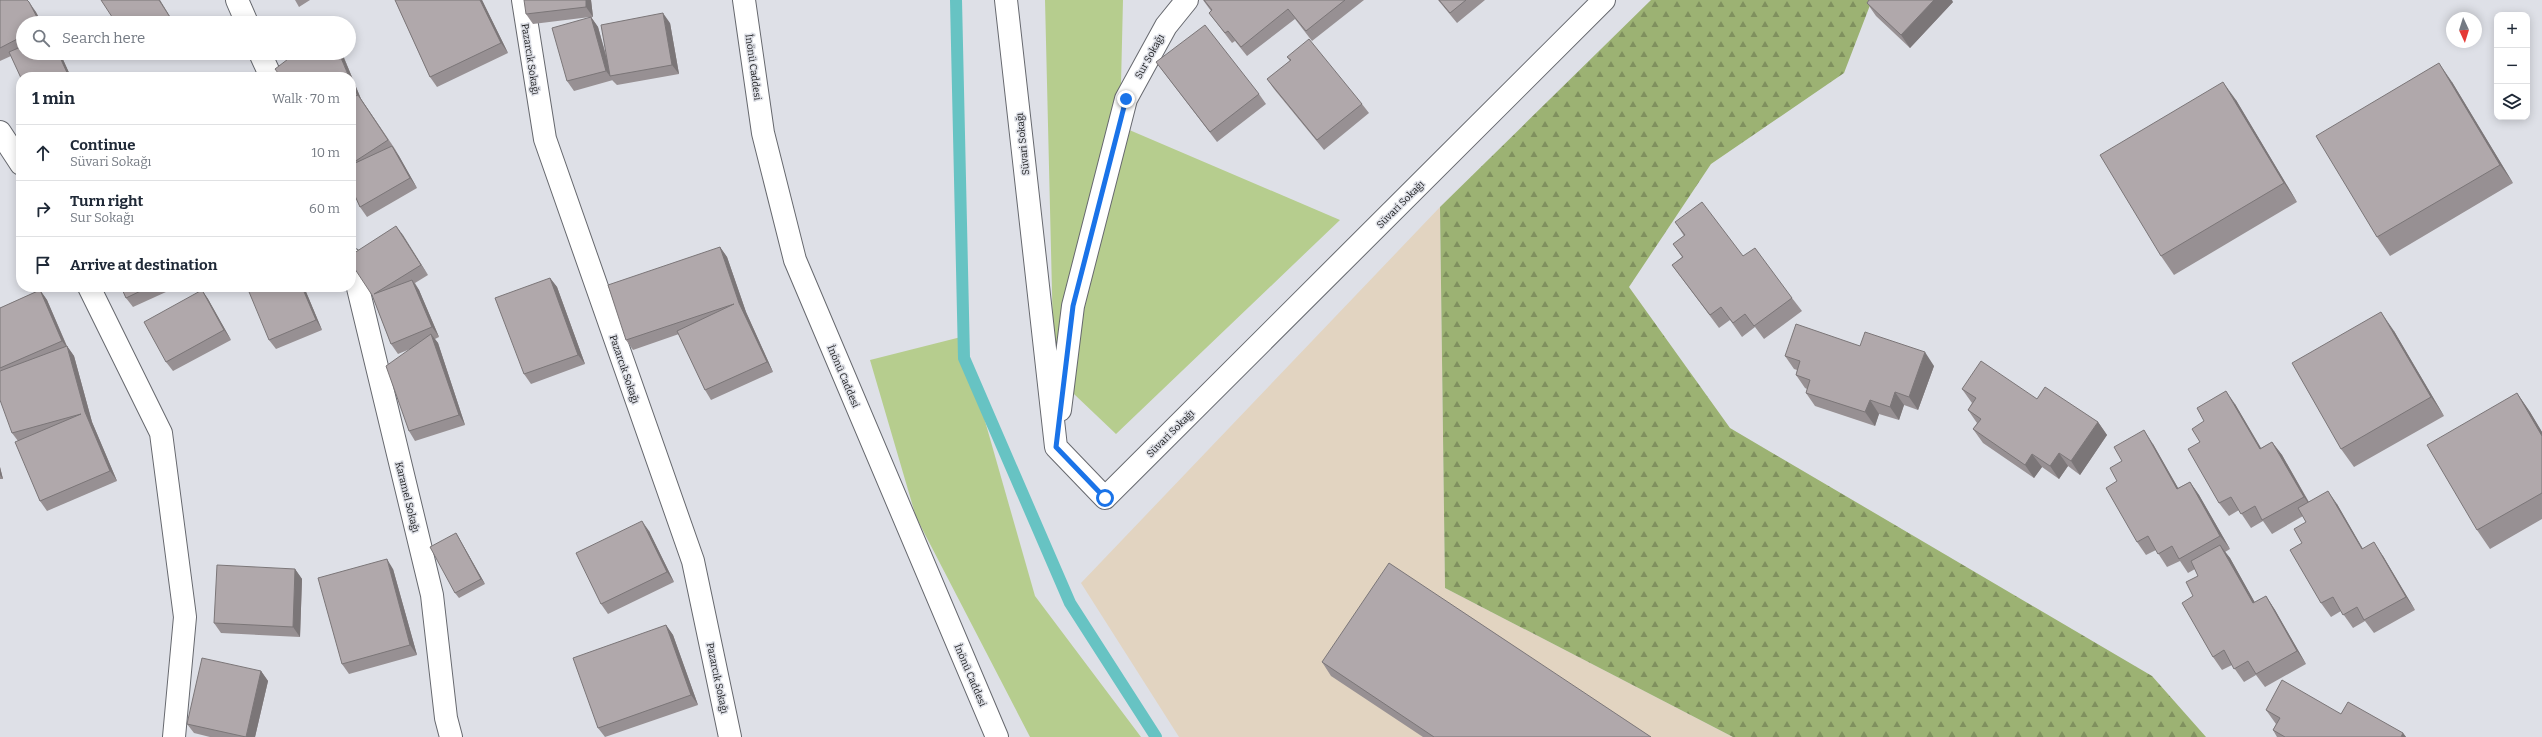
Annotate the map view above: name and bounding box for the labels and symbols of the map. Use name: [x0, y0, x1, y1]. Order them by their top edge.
north arrow: [2446, 12, 2482, 48]
street label: Pazarcık Sokağı: [518, 22, 543, 96]
street label: Sur Sokağı: [1132, 31, 1167, 81]
street label: İnönü Caddesi: [742, 33, 766, 101]
route end: [1117, 90, 1135, 108]
street label: Süvari Sokağı: [1013, 112, 1032, 176]
street label: Süvari Sokağı: [1374, 178, 1427, 231]
street label: Pazarcık Sokağı: [607, 333, 642, 405]
street label: İnönü Caddesi: [824, 342, 864, 410]
street label: Süvari Sokağı: [1144, 407, 1197, 460]
street label: Karamel Sokağı: [392, 460, 423, 534]
route start: [1096, 489, 1114, 507]
street label: Pazarcık Sokağı: [704, 641, 731, 715]
street label: İnönü Caddesi: [951, 641, 991, 709]

